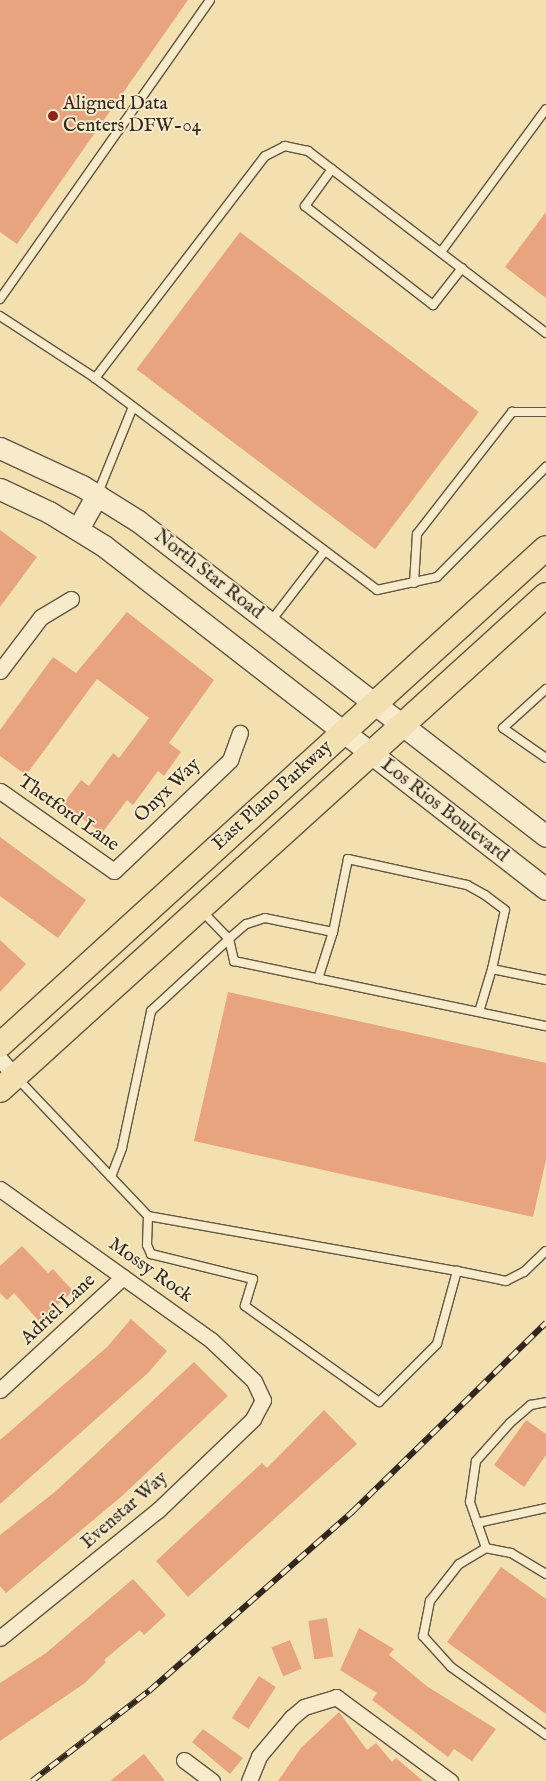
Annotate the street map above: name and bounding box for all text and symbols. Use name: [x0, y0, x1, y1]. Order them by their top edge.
place label: Aligned Data Centers DFW-04: [63, 94, 201, 138]
marker: Aligned Data Centers DFW-04: [47, 110, 59, 122]
street label: North Star Road: [149, 525, 267, 625]
street label: East Plano Parkway: [208, 736, 338, 856]
street label: Onyx Way: [130, 754, 206, 828]
street label: Los Rios Boulevard: [376, 754, 512, 868]
street label: Thetford Lane: [13, 771, 123, 857]
street label: Mossy Rock: [103, 1234, 197, 1308]
street label: Adriel Lane: [17, 1270, 101, 1350]
street label: Evenstar Way: [77, 1467, 173, 1555]

